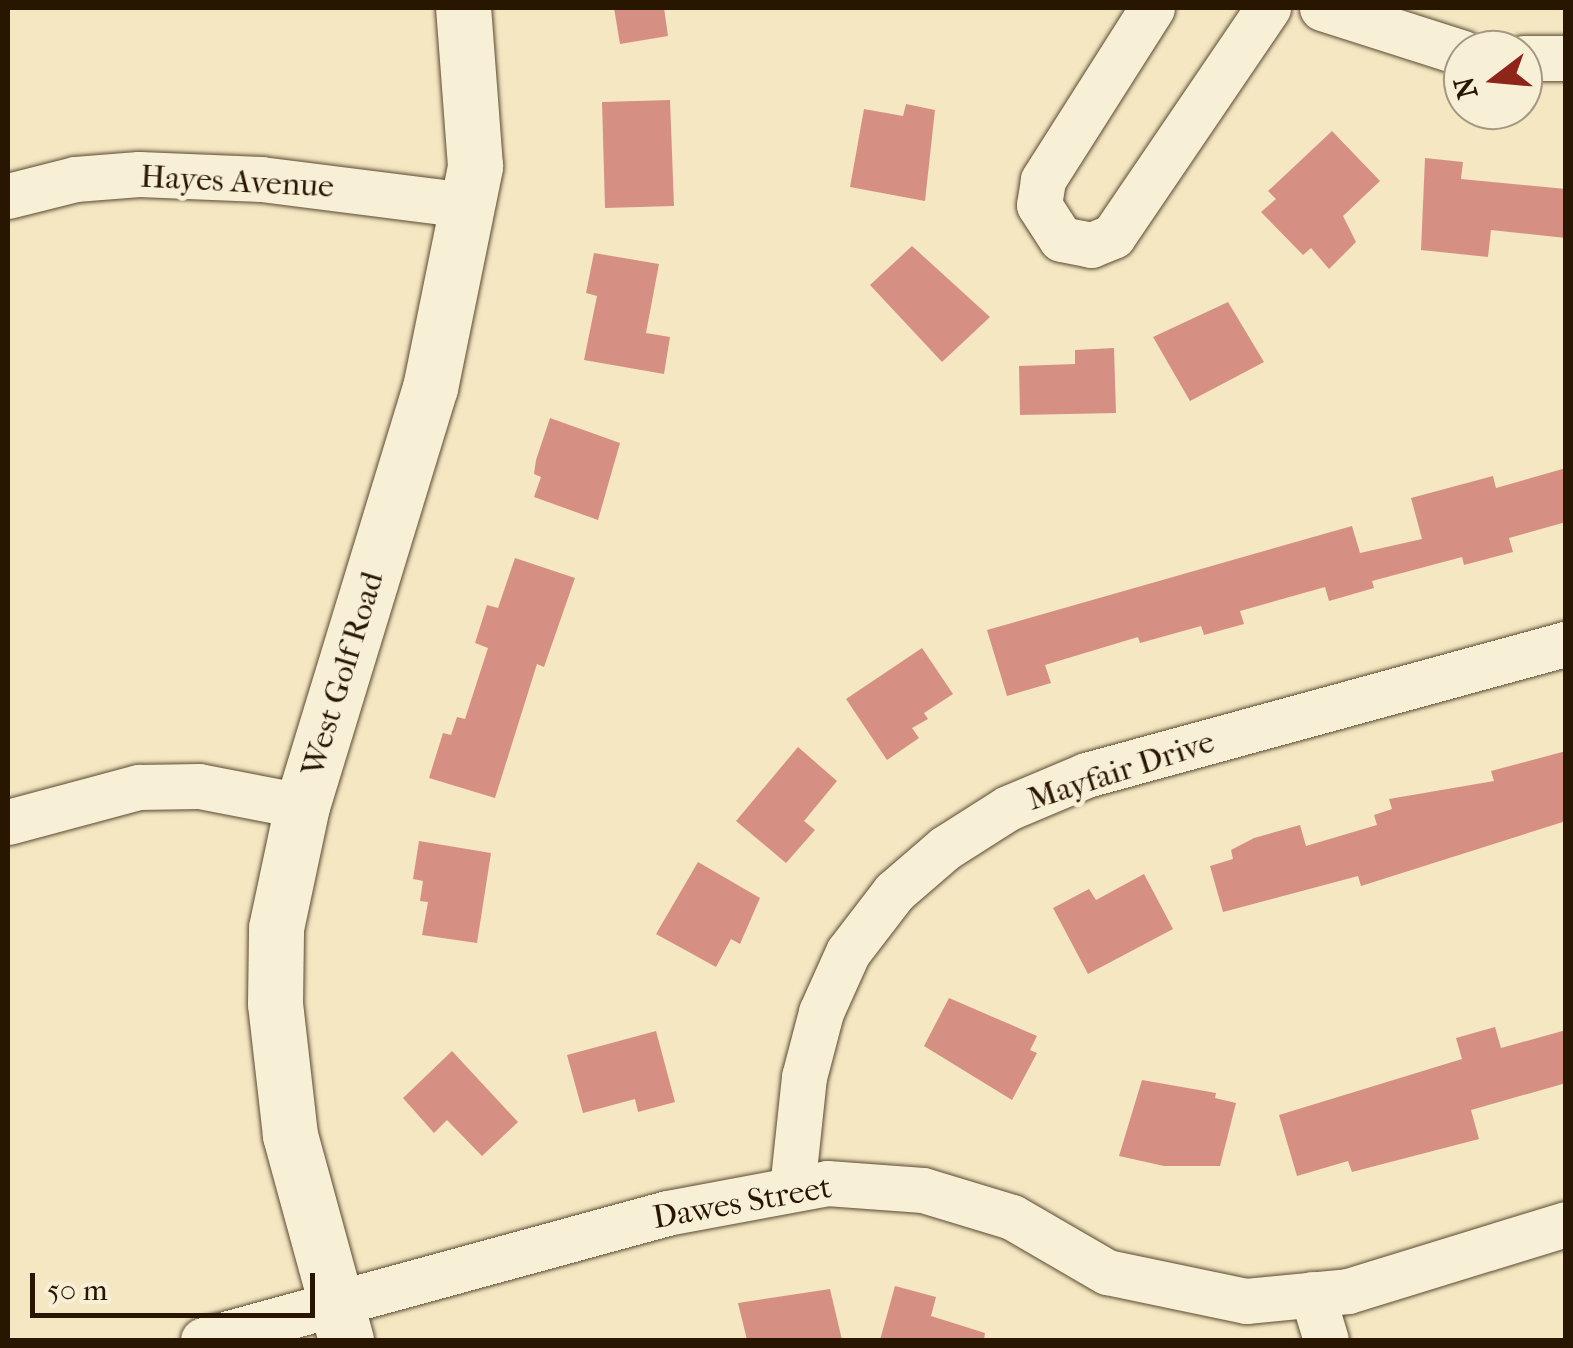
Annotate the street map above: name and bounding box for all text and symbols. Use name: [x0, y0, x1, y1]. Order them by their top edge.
north arrow: [1443, 30, 1543, 130]
text: N: [1447, 73, 1484, 103]
street label: Hayes Avenue: [139, 158, 335, 206]
street label: West Golf Road: [294, 567, 392, 781]
street label: Mayfair Drive: [1023, 723, 1219, 819]
street label: Dawes Street: [650, 1168, 834, 1238]
scale bar: [35, 1253, 320, 1315]
text: 50 m: [47, 1273, 108, 1308]

